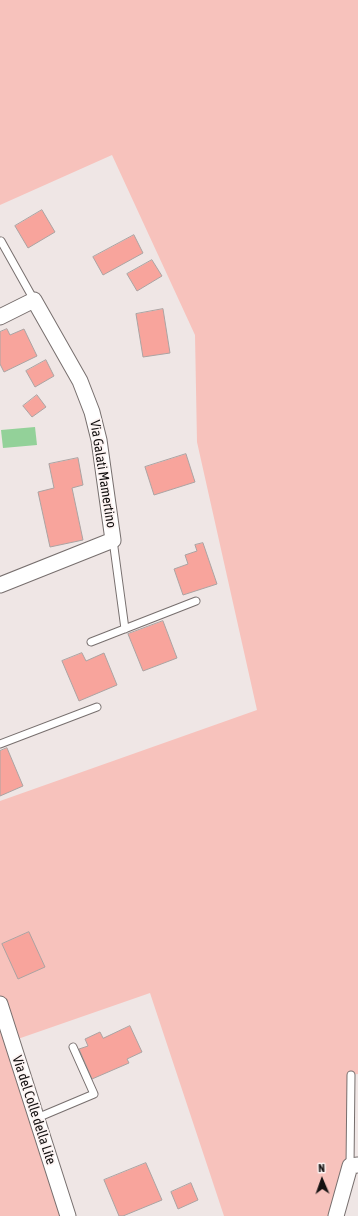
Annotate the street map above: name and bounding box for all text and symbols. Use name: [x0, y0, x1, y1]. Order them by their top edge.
street label: Via Galati Mamertino: [86, 419, 120, 529]
street label: Via del Colle della Lite: [9, 1054, 59, 1166]
north arrow: [302, 1160, 342, 1200]
text: N: [318, 1162, 325, 1174]

